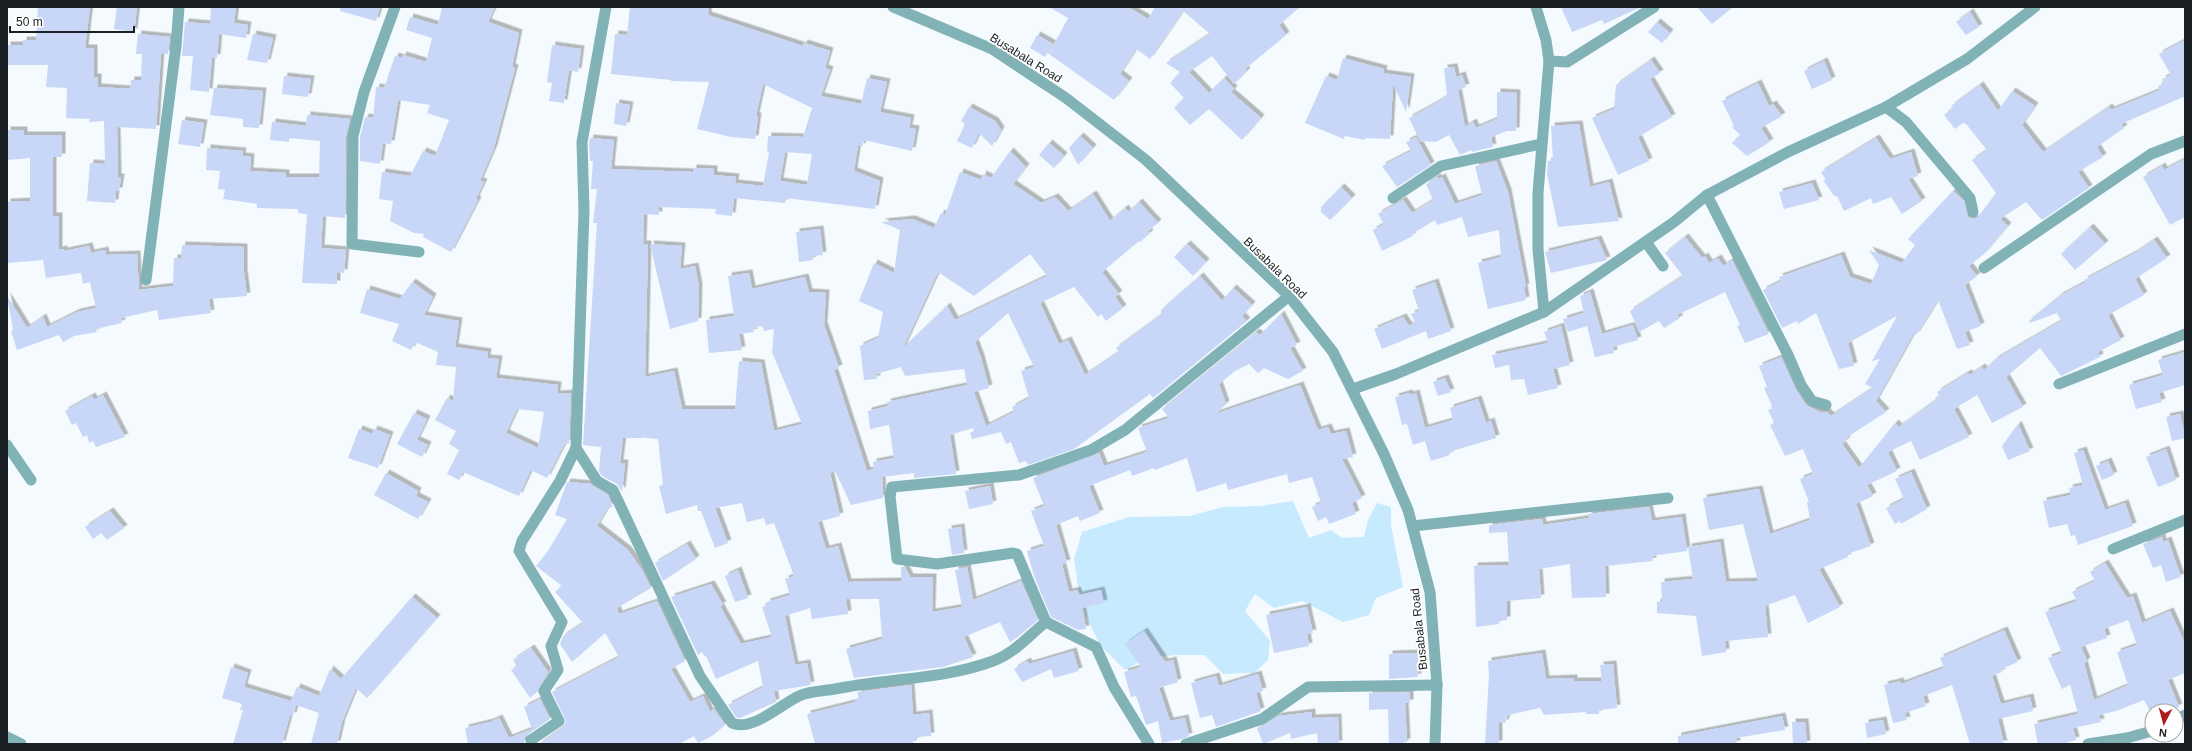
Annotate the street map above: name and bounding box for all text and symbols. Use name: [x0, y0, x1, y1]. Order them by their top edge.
scale bar: [10, 8, 134, 34]
text: 50 m: [16, 15, 43, 29]
street label: Busabala Road: [987, 30, 1065, 86]
street label: Busabala Road: [1241, 234, 1309, 302]
street label: Busabala Road: [1408, 587, 1430, 671]
north arrow: [2144, 703, 2184, 743]
text: N: [2158, 727, 2168, 739]

